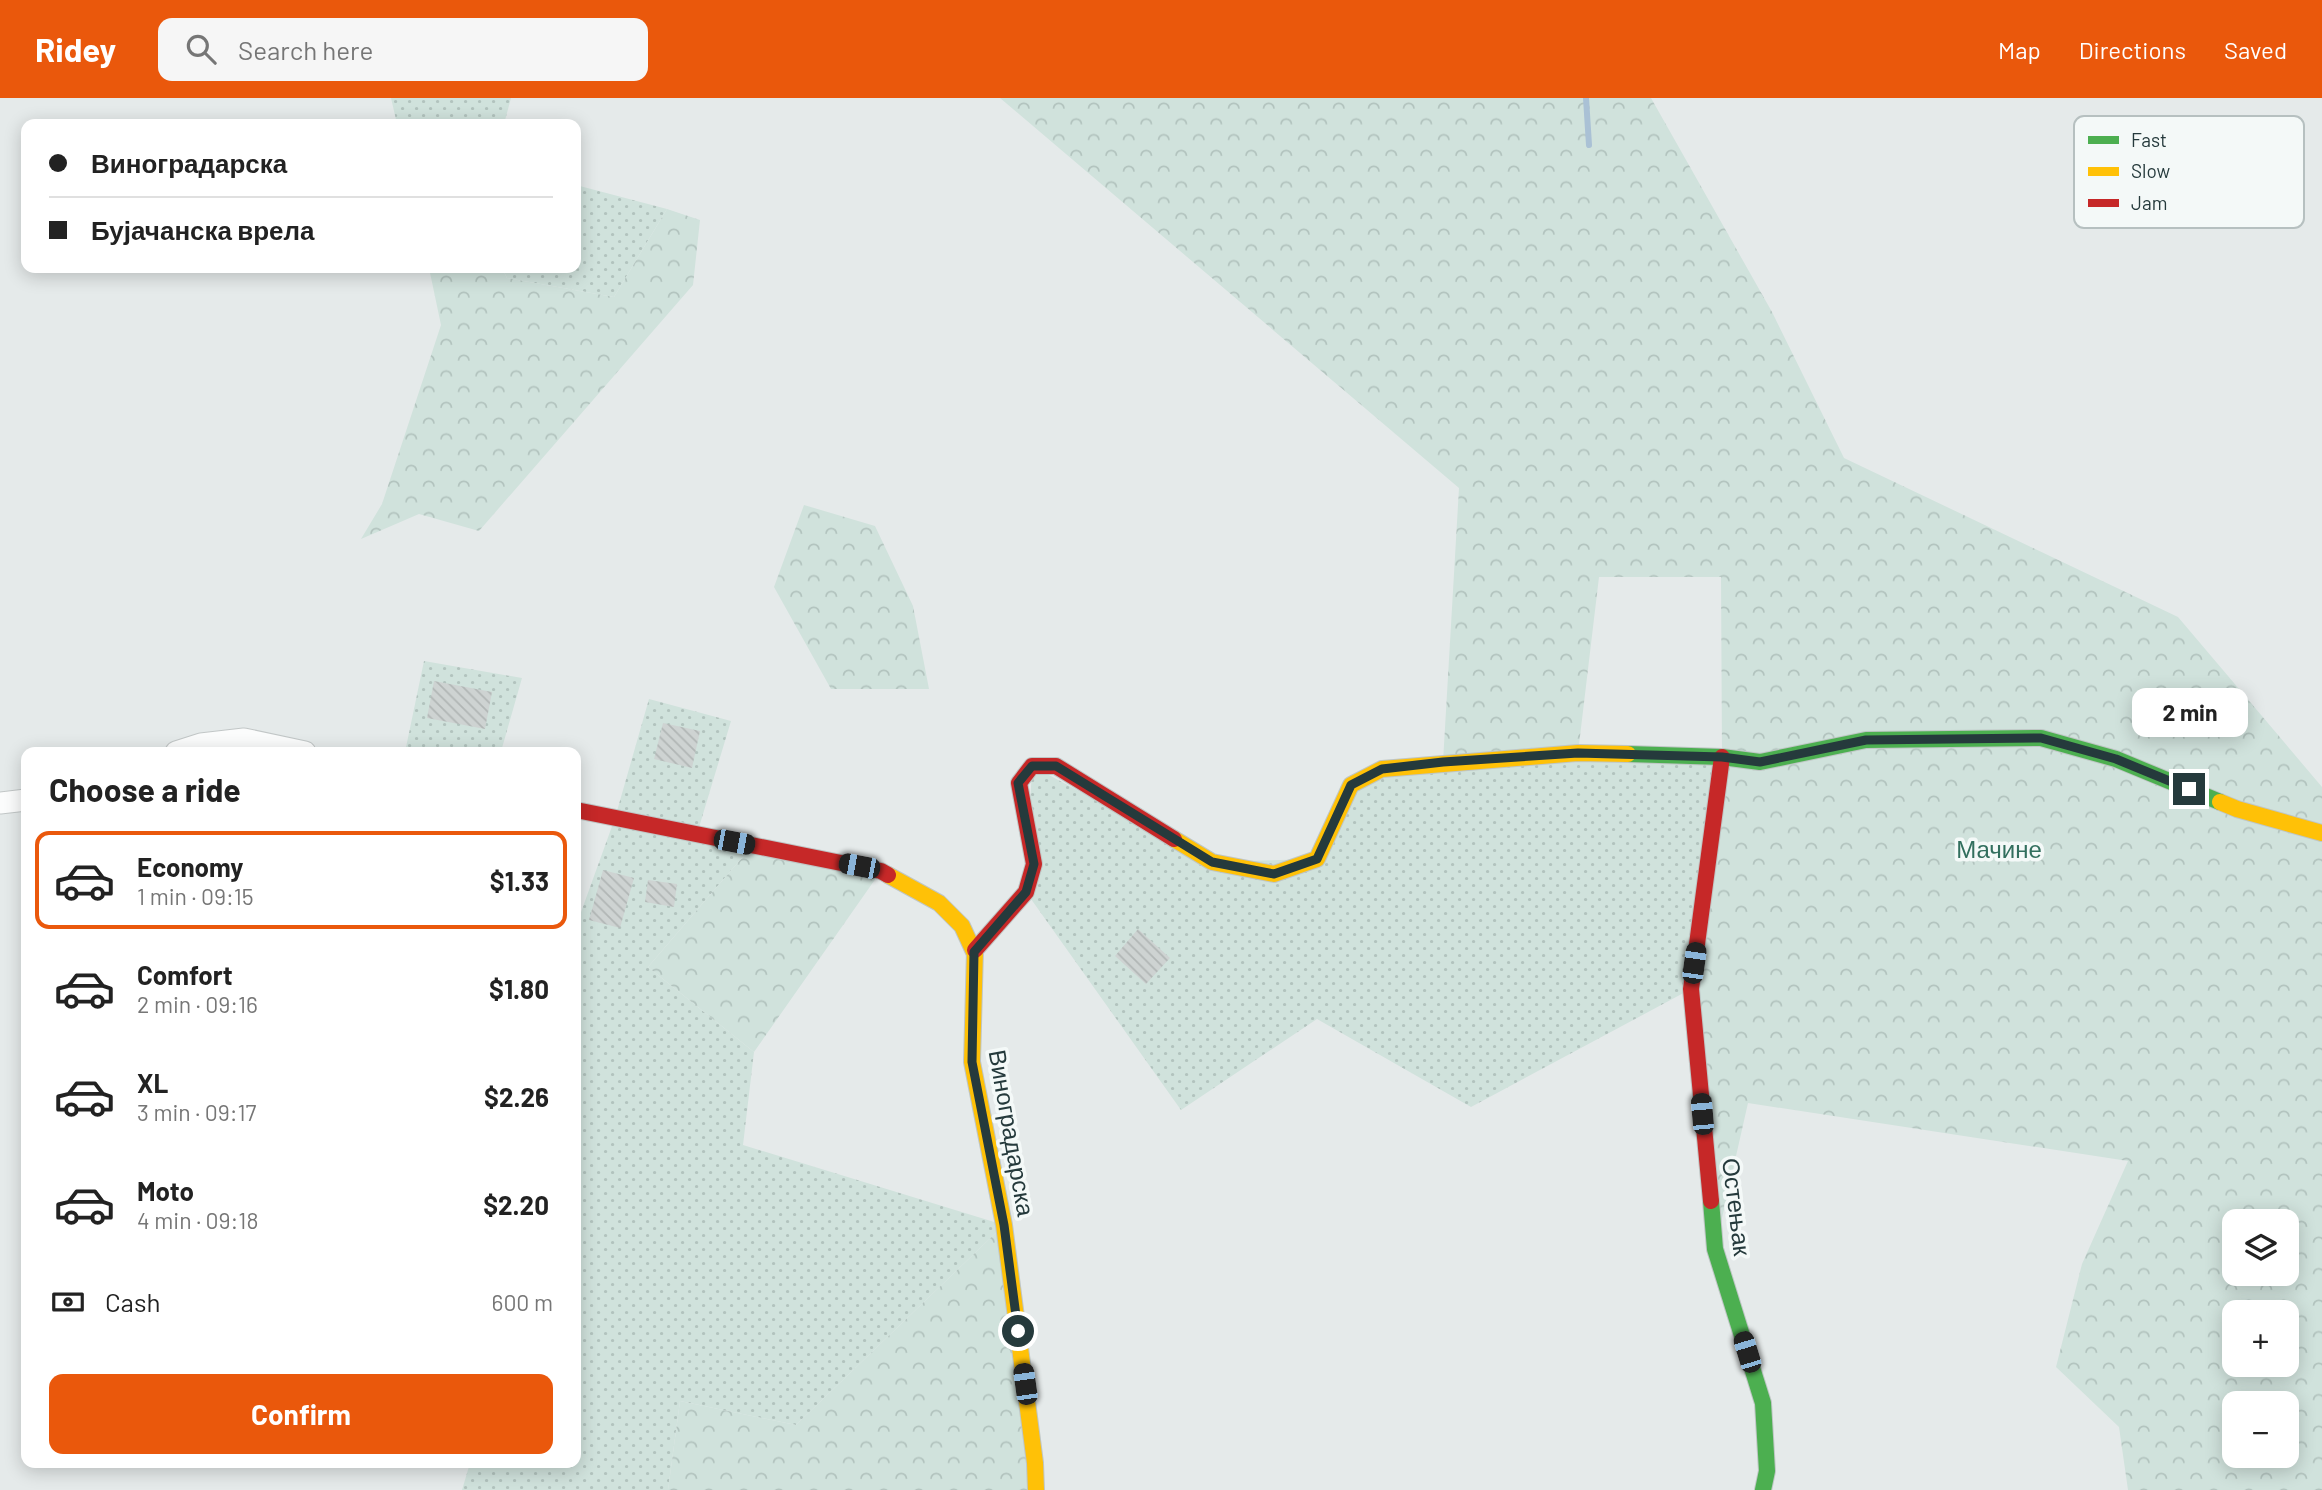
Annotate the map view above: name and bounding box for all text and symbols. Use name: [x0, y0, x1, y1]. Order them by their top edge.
search box: [158, 18, 648, 81]
text: Ridey: [35, 29, 116, 69]
icon: search: [182, 30, 220, 68]
text: Search here: [238, 34, 373, 65]
text: Map: [1998, 35, 2041, 64]
text: Directions: [2079, 35, 2186, 64]
text: Saved: [2224, 35, 2287, 64]
legend: [2074, 116, 2304, 228]
text: Fast: [2131, 128, 2167, 151]
text: Виноградарска: [91, 147, 287, 178]
text: Slow: [2131, 159, 2170, 182]
text: Jam: [2131, 191, 2167, 214]
text: Бујачанска врела: [91, 214, 315, 245]
callout: 2 min: [2131, 688, 2247, 736]
text: 2 min: [2162, 698, 2218, 726]
text: Choose a ride: [49, 770, 241, 808]
route end: [2173, 773, 2205, 805]
car: [712, 828, 757, 856]
park label: Мачине: [1956, 834, 2042, 863]
icon: car: [53, 849, 116, 912]
text: Economy: [137, 851, 243, 882]
car: [837, 852, 882, 880]
text: $1.33: [490, 865, 549, 896]
text: 1 min · 09:15: [137, 882, 254, 910]
car: [1681, 941, 1708, 985]
icon: car: [53, 957, 116, 1020]
text: Comfort: [137, 959, 233, 990]
text: $1.80: [489, 973, 549, 1004]
text: 2 min · 09:16: [137, 990, 258, 1018]
street label: Виноградарска: [984, 1047, 1042, 1219]
icon: car: [53, 1065, 116, 1128]
text: XL: [137, 1067, 168, 1098]
text: $2.26: [484, 1081, 549, 1112]
car: [1690, 1092, 1715, 1136]
text: 3 min · 09:17: [137, 1098, 256, 1126]
street label: Остењак: [1717, 1156, 1758, 1258]
icon: car: [53, 1173, 116, 1236]
text: Moto: [137, 1175, 194, 1206]
text: $2.20: [483, 1189, 549, 1220]
text: 4 min · 09:18: [137, 1206, 258, 1234]
map controls: [2222, 1209, 2299, 1468]
button: layers: [2222, 1209, 2299, 1286]
icon: cash: [49, 1283, 87, 1321]
text: Cash: [105, 1286, 160, 1317]
text: 600 m: [492, 1288, 553, 1316]
button: +: [2222, 1300, 2299, 1377]
route start: [1002, 1315, 1034, 1347]
car: [1731, 1329, 1764, 1375]
car: [1012, 1362, 1039, 1406]
button: Confirm: [49, 1374, 553, 1454]
button: −: [2222, 1391, 2299, 1468]

